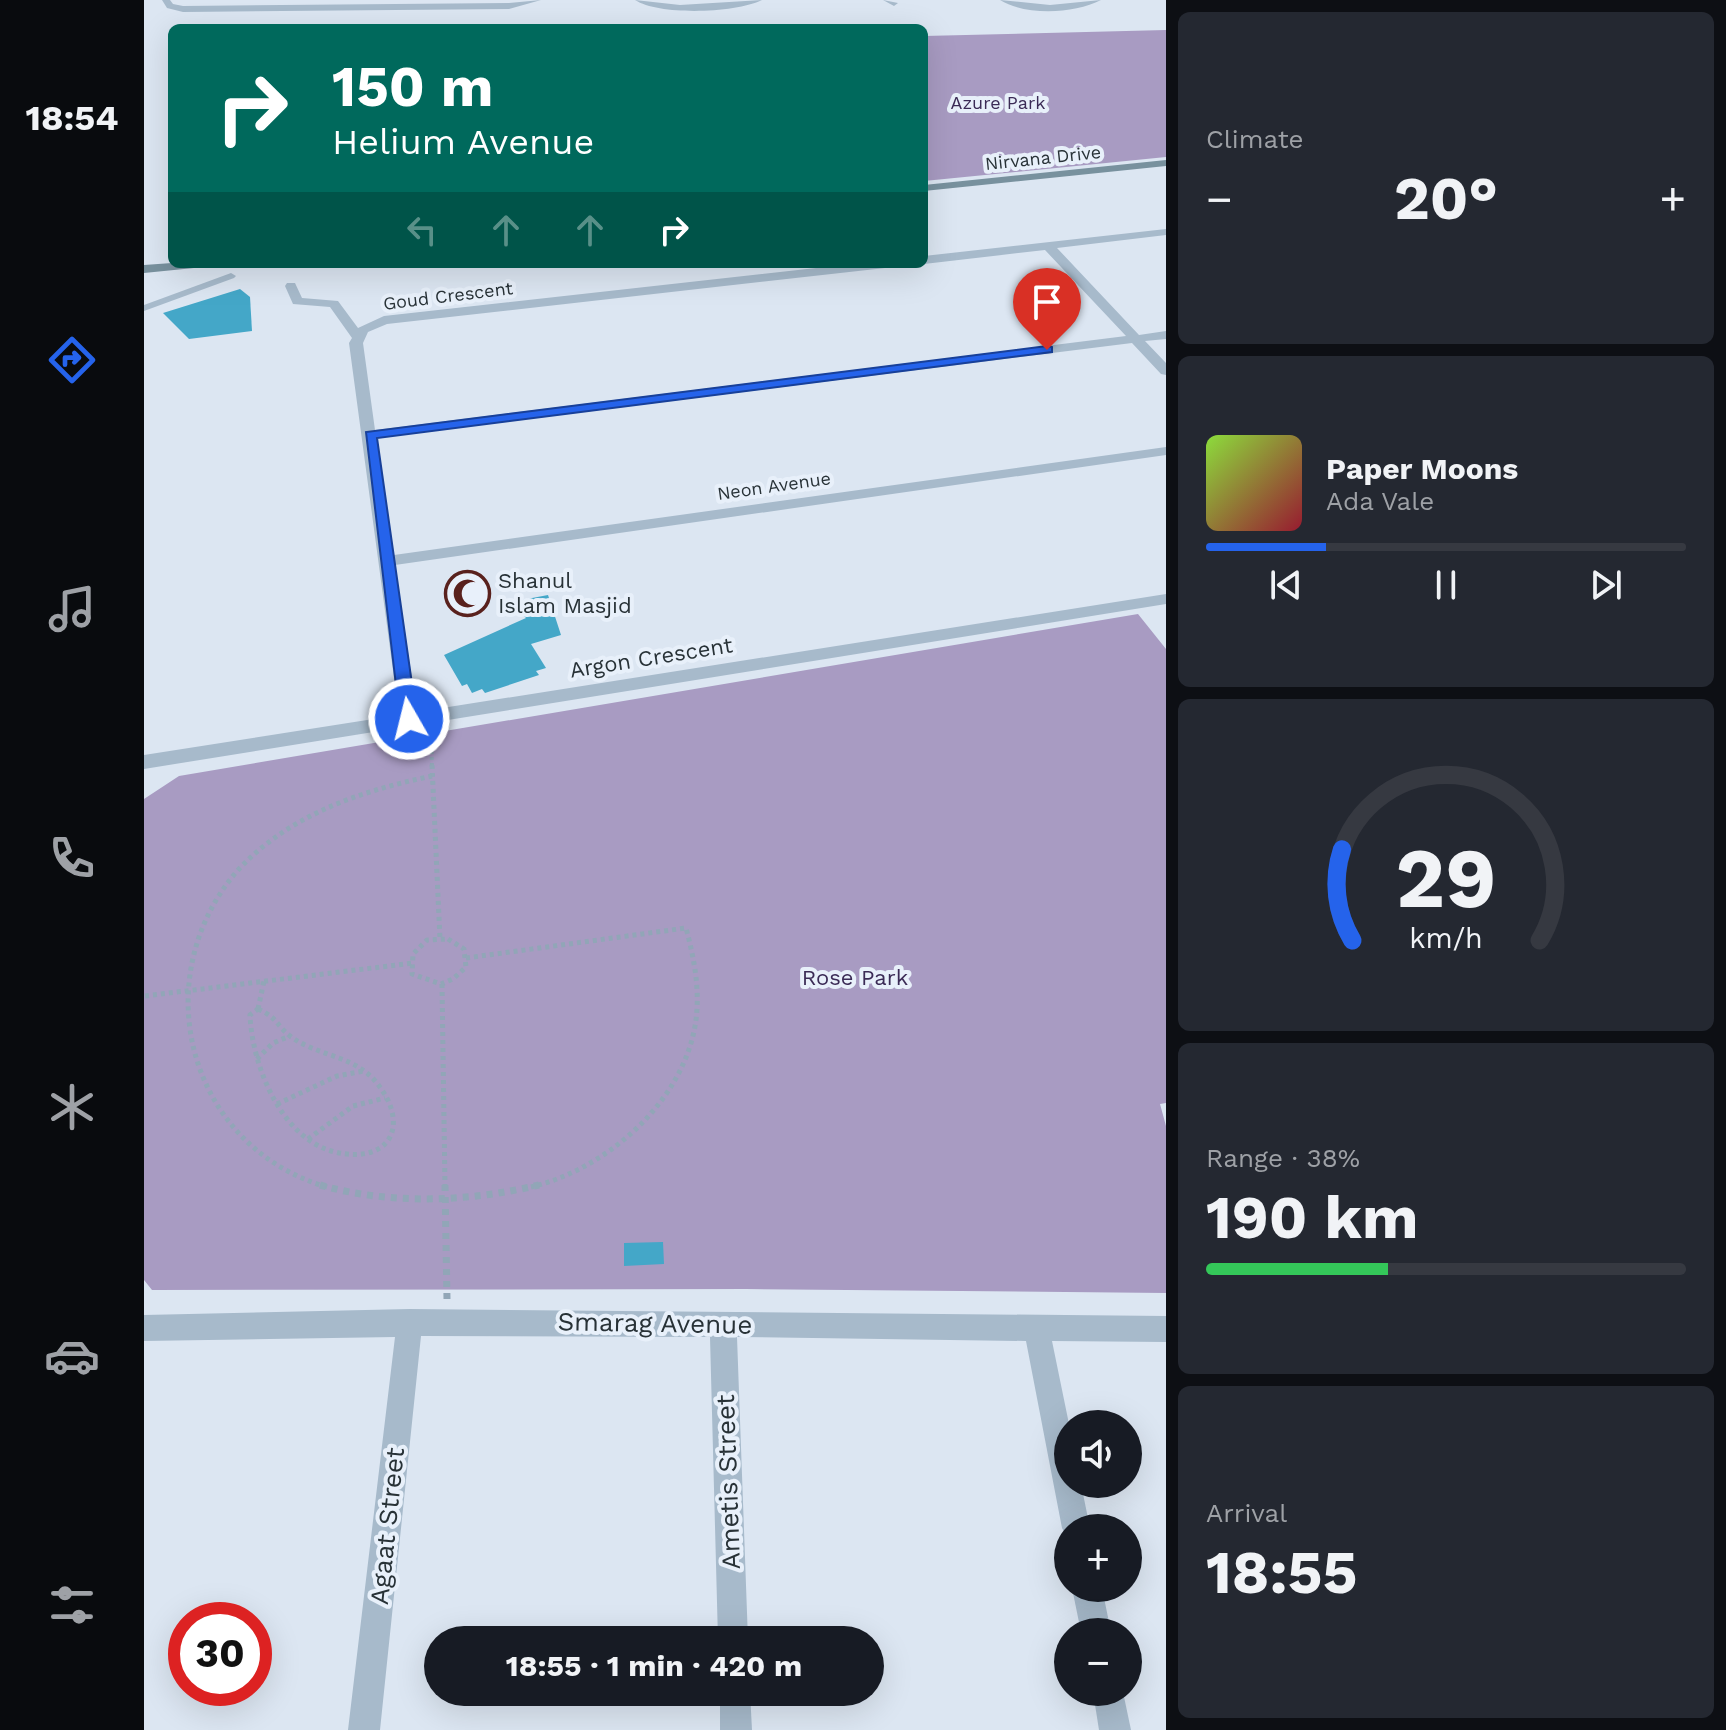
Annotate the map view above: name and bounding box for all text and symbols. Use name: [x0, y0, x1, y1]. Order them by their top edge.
text: 150 m: [332, 54, 494, 120]
icon: right: [200, 56, 304, 160]
park label: Azure Park: [951, 92, 1045, 113]
text: 18:54: [25, 97, 119, 139]
text: Helium Avenue: [332, 121, 594, 163]
text: Climate: [1206, 124, 1304, 154]
street label: Nirvana Drive: [984, 141, 1102, 174]
text: 20°: [1394, 163, 1498, 234]
text: −: [1206, 173, 1233, 225]
text: +: [1659, 173, 1686, 225]
icon: left: [400, 208, 444, 252]
icon: ahead: [484, 208, 528, 252]
icon: ahead: [568, 208, 612, 252]
icon: right: [652, 208, 696, 252]
pin: [1013, 268, 1081, 350]
street label: Goud Crescent: [382, 277, 515, 314]
icon: arrive: [1025, 280, 1069, 324]
icon: directions: [44, 332, 100, 388]
text: Paper Moons: [1326, 451, 1518, 486]
street label: Neon Avenue: [716, 467, 832, 504]
text: Ada Vale: [1326, 486, 1434, 516]
icon: previous: [1264, 563, 1308, 607]
icon: pause: [1424, 563, 1468, 607]
icon: next: [1584, 563, 1628, 607]
place label: Shanul Islam Masjid: [498, 568, 632, 618]
mosque icon: Shanul Islam Masjid: [443, 569, 491, 617]
icon: music: [44, 581, 100, 637]
street label: Argon Crescent: [568, 632, 734, 683]
position arrow: [367, 677, 451, 761]
icon: phone: [44, 830, 100, 886]
text: 29: [1396, 830, 1496, 927]
text: km/h: [1409, 921, 1483, 955]
park label: Rose Park: [802, 965, 908, 990]
icon: climate: [44, 1079, 100, 1135]
text: Range · 38%: [1206, 1143, 1360, 1173]
text: 190 km: [1206, 1182, 1418, 1253]
street label: Smarag Avenue: [557, 1306, 753, 1340]
icon: car: [44, 1328, 100, 1384]
street label: Ametis Street: [710, 1394, 746, 1570]
map controls: [1054, 1410, 1142, 1706]
button: sound: [1054, 1410, 1142, 1498]
street label: Agaat Street: [364, 1446, 410, 1606]
text: Arrival: [1206, 1498, 1287, 1528]
button: +: [1054, 1514, 1142, 1602]
text: 18:55: [1206, 1537, 1358, 1608]
icon: filters: [44, 1577, 100, 1633]
speed limit sign: 30: [168, 1602, 272, 1706]
button: −: [1054, 1618, 1142, 1706]
text: 18:55 · 1 min · 420 m: [506, 1648, 802, 1683]

